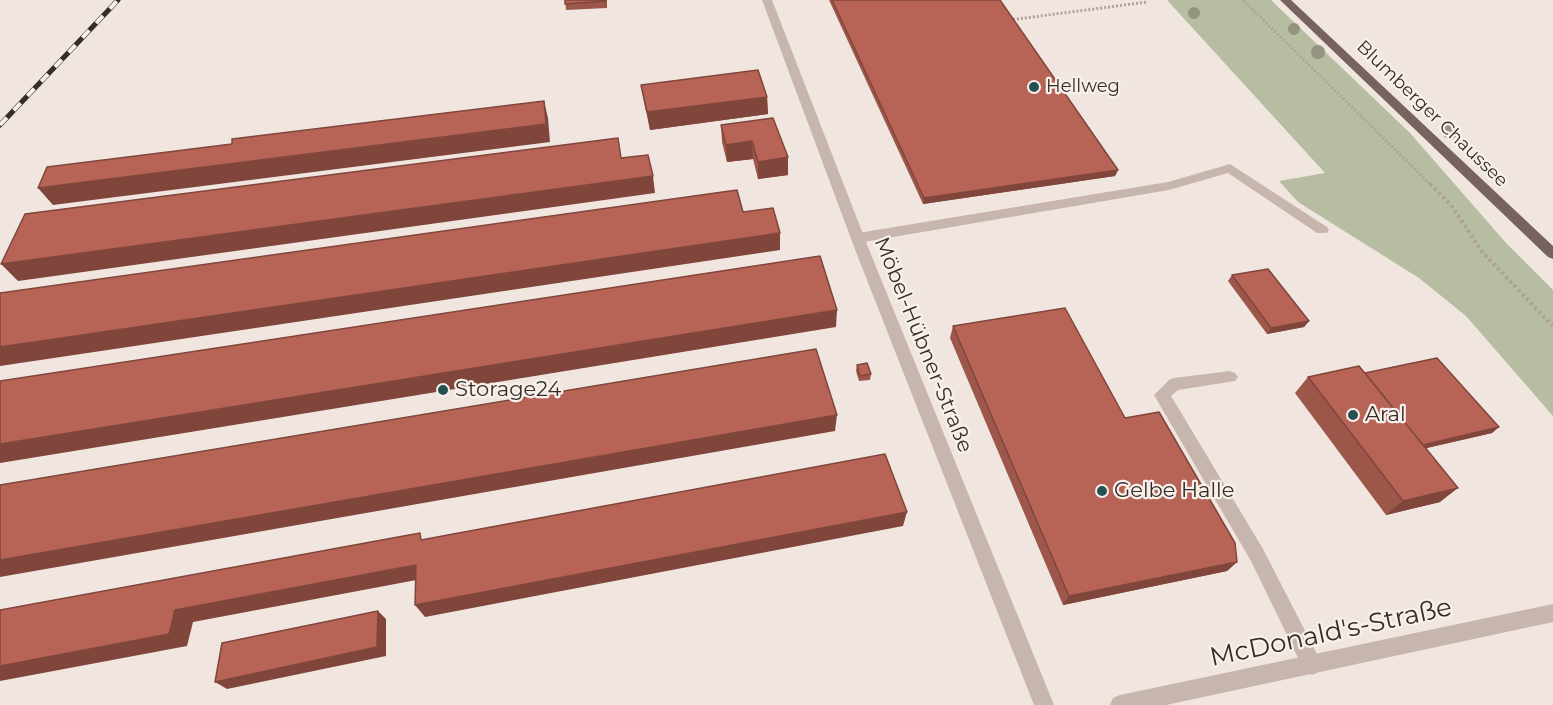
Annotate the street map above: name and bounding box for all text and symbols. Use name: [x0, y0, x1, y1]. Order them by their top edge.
street label: Blumberger Chaussee: [1352, 36, 1512, 192]
place label: Hellweg: [1046, 76, 1120, 98]
marker: Hellweg: [1027, 80, 1041, 94]
street label: Möbel-Hübner-Straße: [868, 234, 978, 456]
place label: Storage24: [455, 377, 561, 403]
marker: Storage24: [436, 383, 450, 397]
place label: Aral: [1365, 402, 1406, 428]
marker: Aral: [1346, 408, 1360, 422]
place label: Gelbe Halle: [1114, 478, 1234, 504]
marker: Gelbe Halle: [1095, 484, 1109, 498]
street label: McDonald's-Straße: [1207, 592, 1455, 674]

